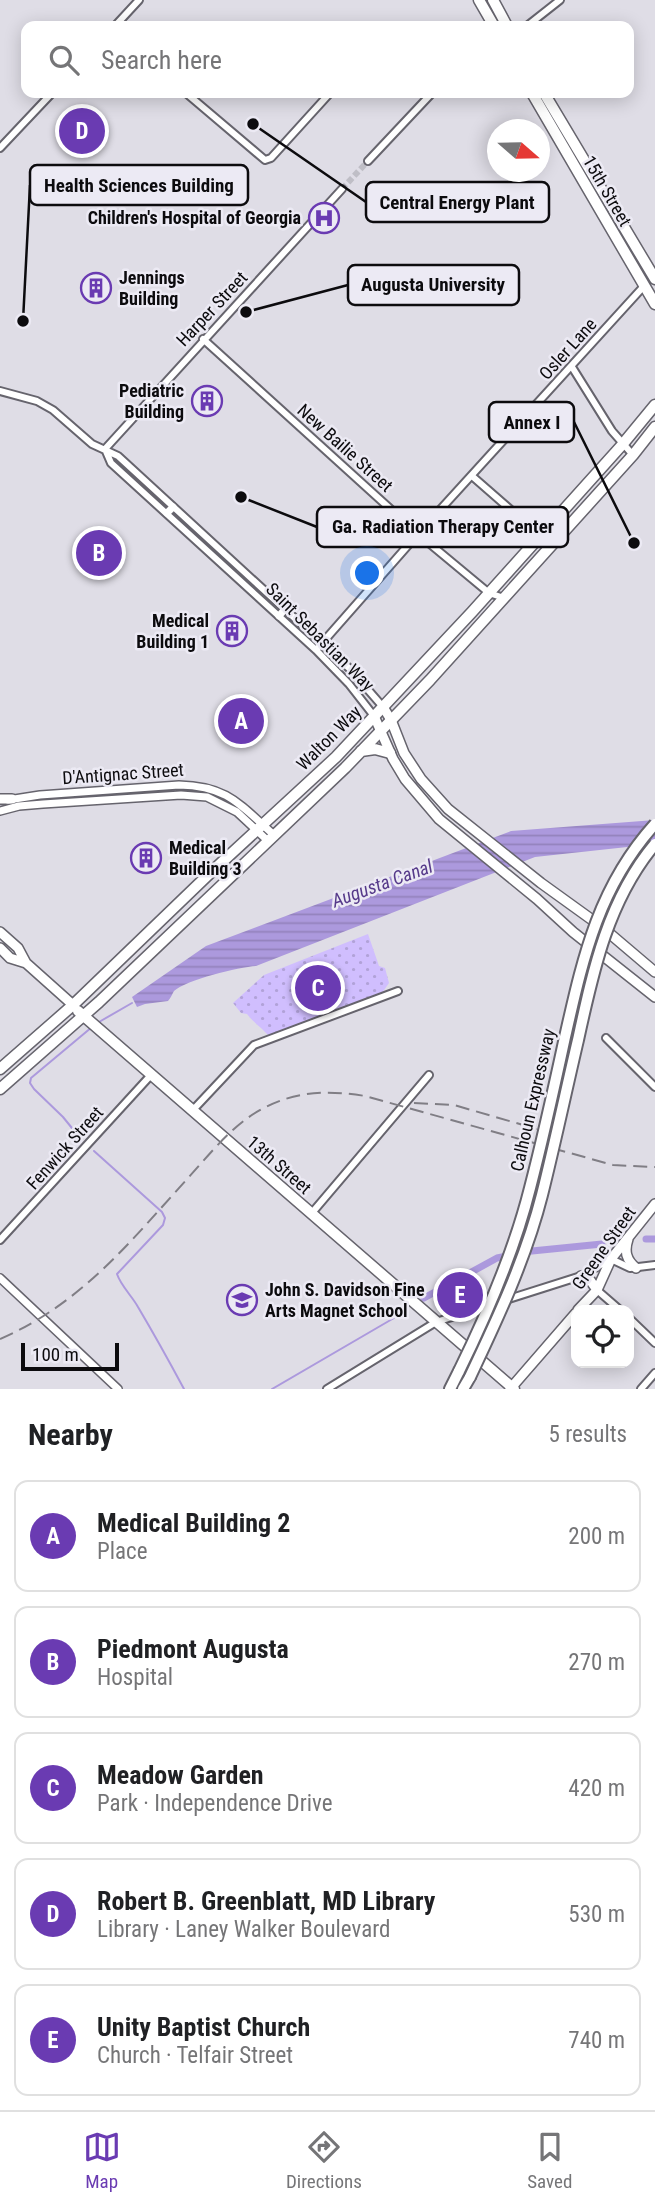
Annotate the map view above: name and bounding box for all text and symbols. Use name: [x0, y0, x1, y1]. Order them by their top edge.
search box: [21, 21, 634, 98]
icon: search: [45, 41, 83, 79]
text: Search here: [101, 45, 222, 75]
pin: D: [59, 105, 105, 157]
north arrow: [487, 119, 550, 182]
street label: 15th Street: [579, 152, 636, 230]
callout: Health Sciences Building: [30, 165, 248, 205]
text: Health Sciences Building: [44, 174, 234, 197]
callout: Central Energy Plant: [366, 182, 549, 222]
text: Central Energy Plant: [379, 191, 535, 214]
hospital icon: Children's Hospital of Georgia: [307, 201, 341, 235]
place label: Children's Hospital of Georgia: [88, 207, 301, 228]
callout: Augusta University: [348, 265, 519, 305]
place label: Jennings Building: [119, 267, 185, 309]
street label: Harper Street: [172, 267, 252, 350]
building icon: Jennings Building: [79, 271, 113, 305]
text: Augusta University: [361, 273, 505, 296]
street label: Osler Lane: [535, 314, 601, 384]
place label: Pediatric Building: [119, 380, 184, 422]
building icon: Pediatric Building: [190, 384, 224, 418]
street label: New Bailie Street: [293, 399, 397, 496]
callout: Annex I: [489, 402, 574, 442]
text: Annex I: [504, 411, 560, 434]
callout: Ga. Radiation Therapy Center: [317, 507, 568, 547]
text: Ga. Radiation Therapy Center: [332, 515, 554, 538]
pin: B: [76, 527, 122, 579]
your location: [350, 556, 384, 590]
street label: Saint Sebastian Way: [262, 578, 379, 695]
place label: Medical Building 1: [136, 610, 209, 652]
building icon: Medical Building 1: [215, 614, 249, 648]
pin: A: [218, 695, 264, 747]
street label: Walton Way: [292, 701, 366, 774]
street label: D'Antignac Street: [61, 759, 184, 788]
place label: Medical Building 3: [169, 837, 242, 879]
building icon: Medical Building 3: [129, 841, 163, 875]
water label: Augusta Canal: [328, 854, 436, 913]
pin: C: [295, 962, 341, 1014]
street label: Calhoun Expressway: [506, 1026, 559, 1173]
street label: Fenwick Street: [22, 1102, 107, 1193]
street label: 13th Street: [243, 1131, 316, 1198]
street label: Greene Street: [567, 1202, 640, 1293]
pin: E: [437, 1269, 483, 1321]
place label: John S. Davidson Fine Arts Magnet School: [265, 1279, 425, 1321]
school or university icon: John S. Davidson Fine Arts Magnet School: [225, 1283, 259, 1317]
map controls: [571, 1305, 634, 1368]
button: locate: [571, 1305, 634, 1368]
scale bar: [21, 1340, 119, 1372]
text: 100 m: [32, 1343, 79, 1366]
text: Nearby: [28, 1417, 113, 1452]
text: 5 results: [549, 1421, 627, 1448]
text: Medical Building 2: [97, 1508, 290, 1538]
text: A: [46, 1523, 60, 1550]
text: 200 m: [568, 1523, 625, 1550]
text: Place: [97, 1538, 147, 1565]
text: Piedmont Augusta: [97, 1634, 289, 1664]
text: B: [47, 1649, 59, 1676]
text: 270 m: [568, 1649, 625, 1676]
text: Hospital: [97, 1664, 173, 1691]
text: Meadow Garden: [97, 1760, 264, 1790]
text: C: [46, 1775, 60, 1802]
text: 420 m: [568, 1775, 625, 1802]
text: Park · Independence Drive: [97, 1790, 332, 1817]
text: Robert B. Greenblatt, MD Library: [97, 1886, 435, 1916]
text: D: [47, 1901, 60, 1928]
text: 530 m: [568, 1901, 625, 1928]
text: Library · Laney Walker Boulevard: [97, 1916, 390, 1943]
text: Unity Baptist Church: [97, 2012, 310, 2042]
text: E: [47, 2027, 59, 2054]
text: 740 m: [568, 2027, 625, 2054]
text: Church · Telfair Street: [97, 2042, 293, 2069]
tab: Map: [83, 2128, 121, 2193]
tab: Directions: [286, 2128, 362, 2193]
tab: Saved: [527, 2128, 572, 2193]

